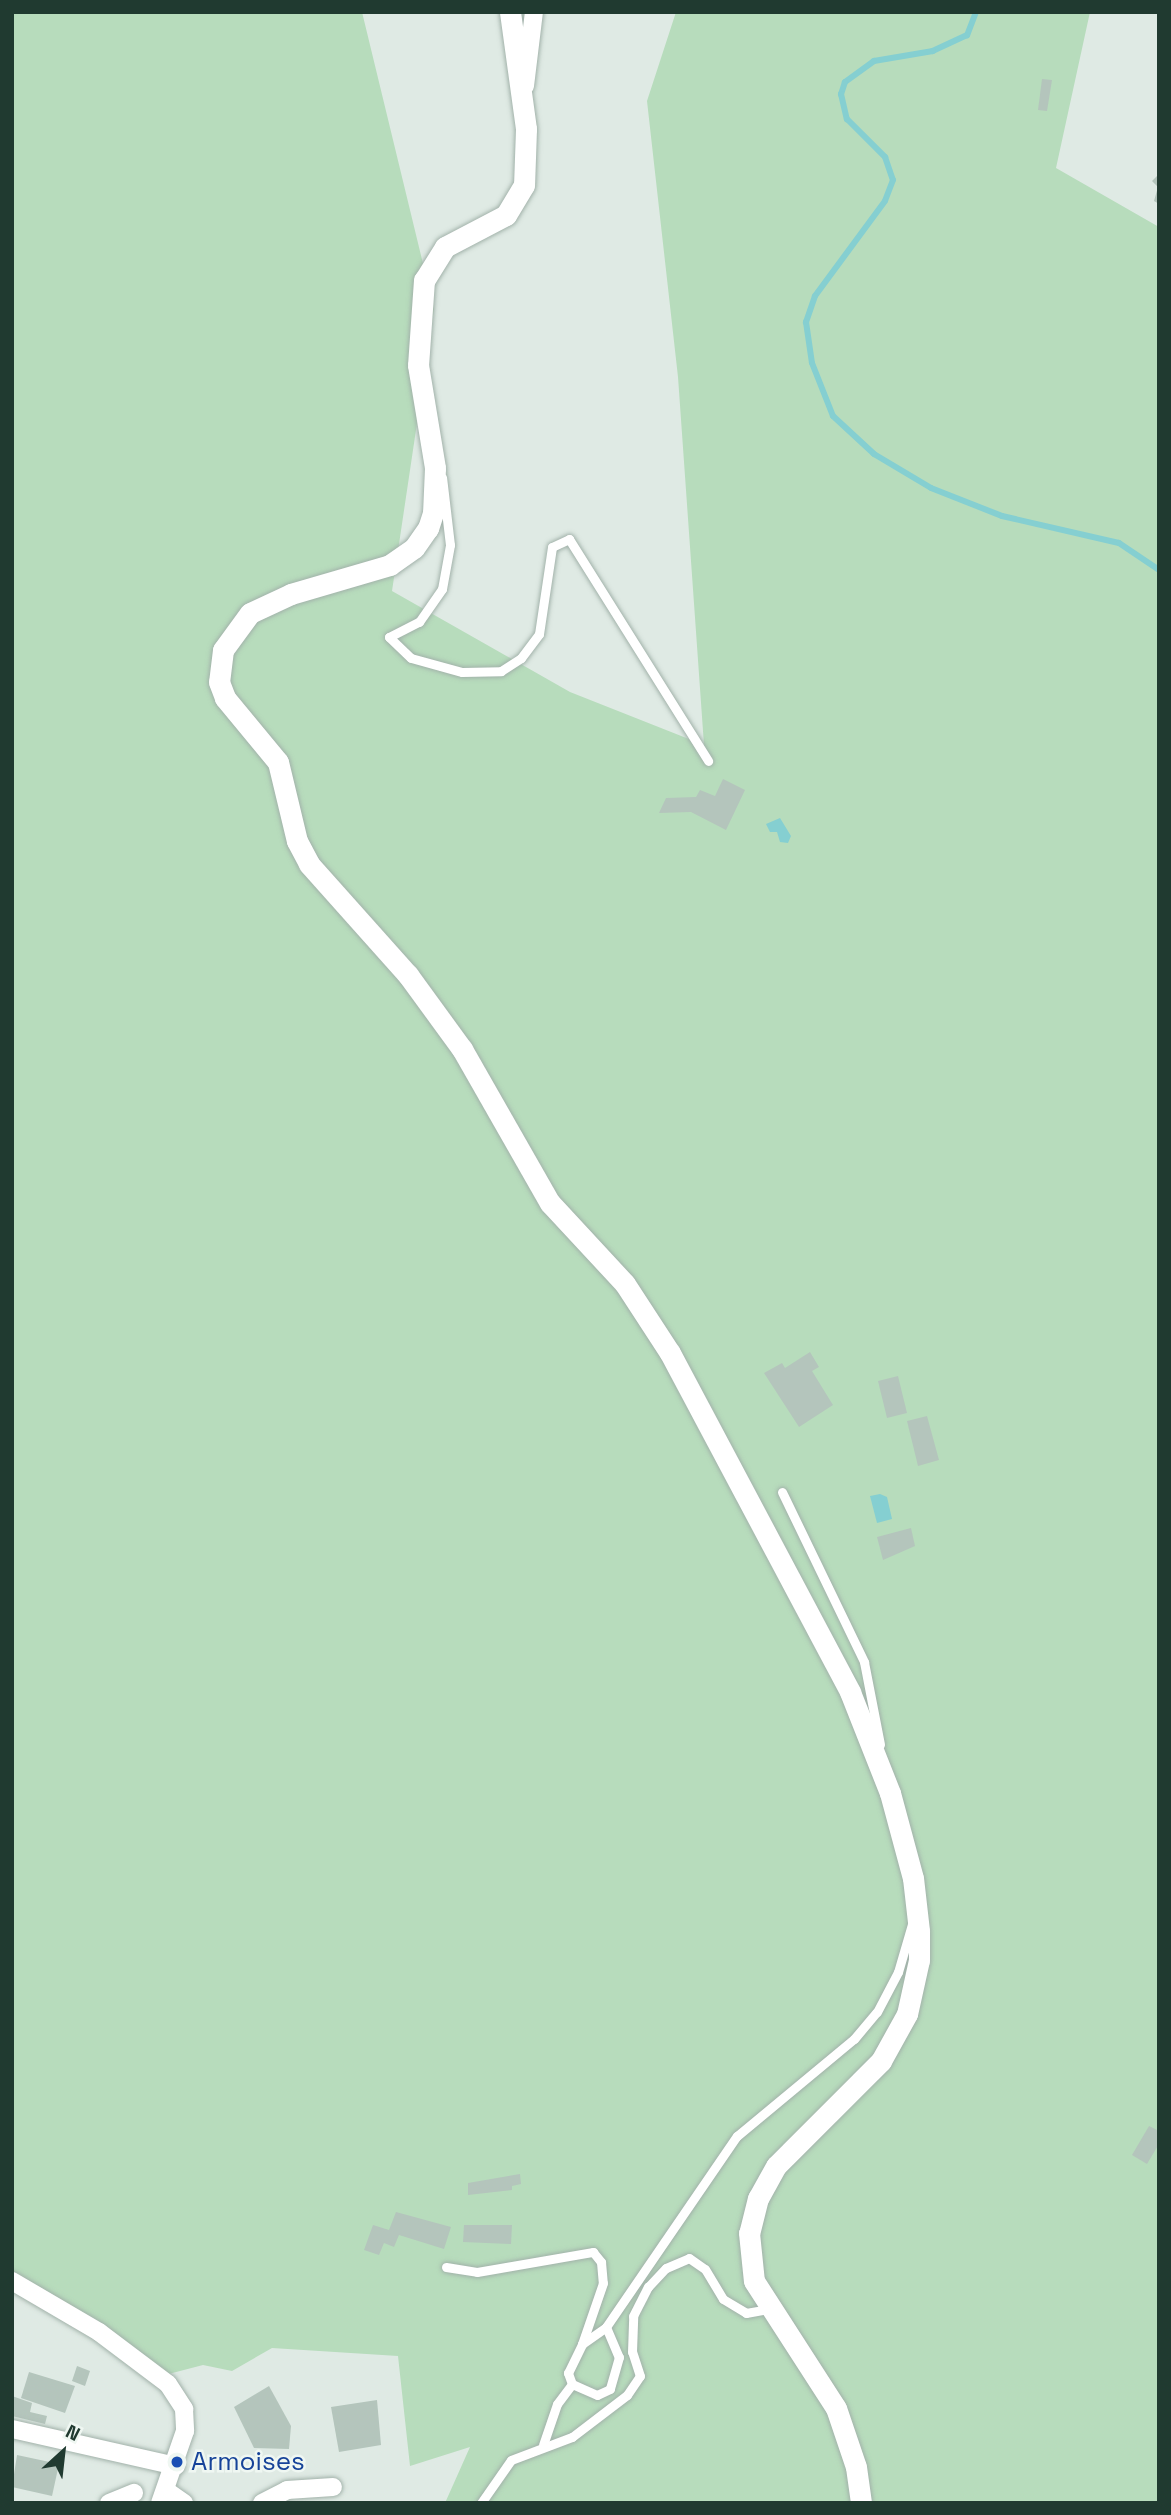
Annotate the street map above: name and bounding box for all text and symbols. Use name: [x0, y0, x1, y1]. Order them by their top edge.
north arrow: [28, 2417, 98, 2487]
text: N: [61, 2419, 84, 2447]
place label: Armoises: [191, 2446, 305, 2478]
marker: Armoises: [169, 2454, 185, 2470]

